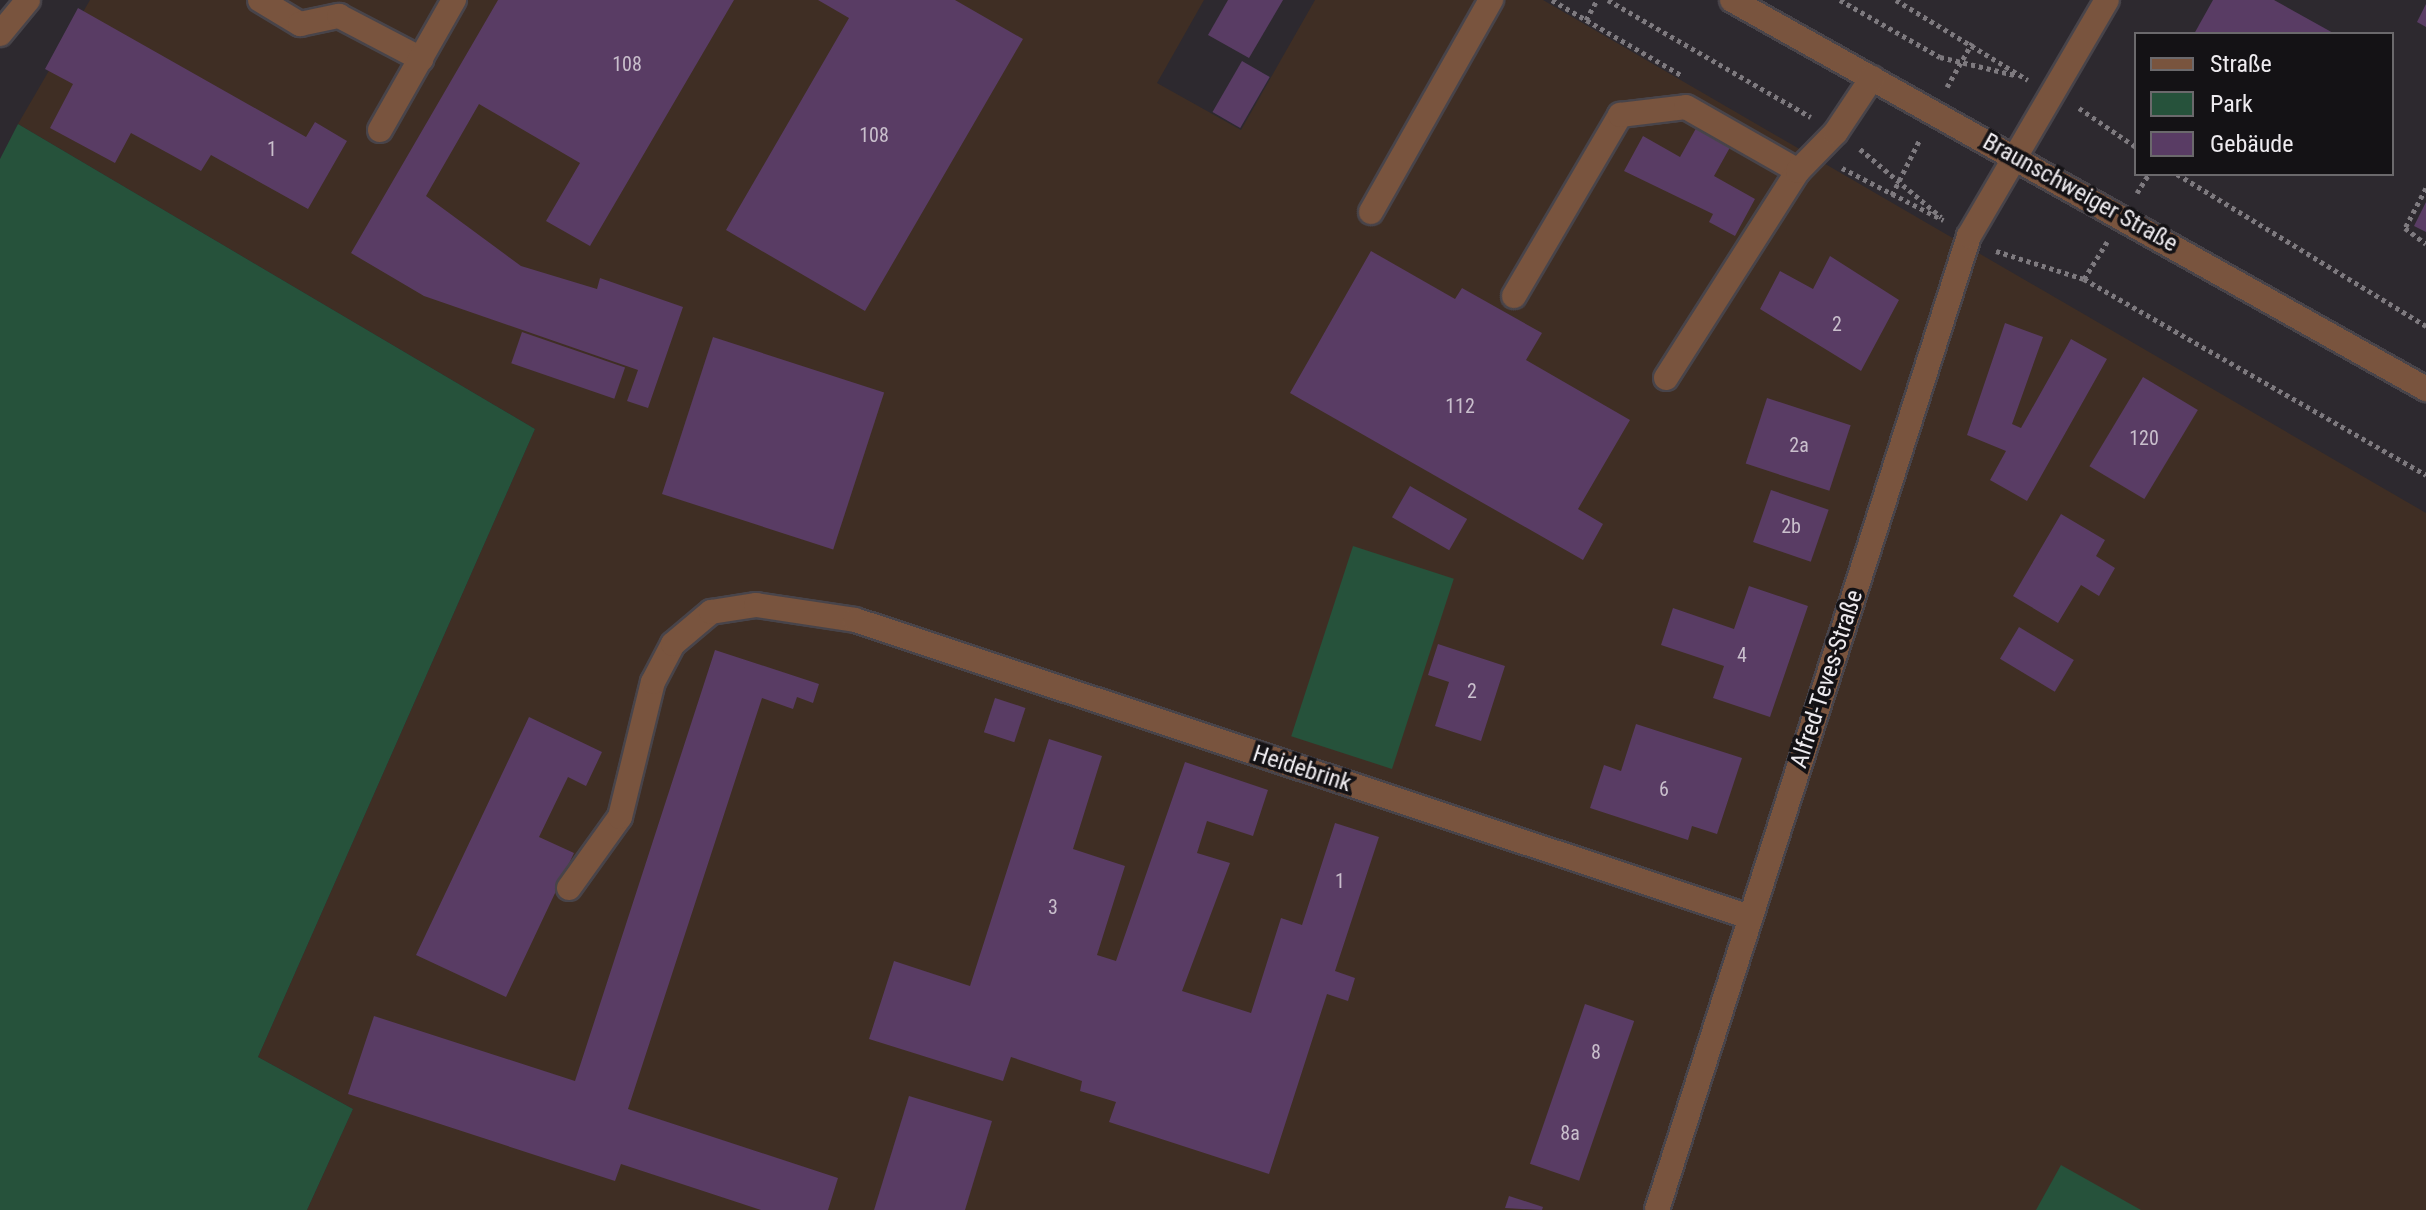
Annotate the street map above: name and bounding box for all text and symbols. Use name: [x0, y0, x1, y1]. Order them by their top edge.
legend: [2134, 32, 2394, 176]
text: Straße: [2210, 50, 2272, 78]
house number: 108: [612, 52, 642, 76]
text: Park: [2210, 90, 2253, 118]
house number: 108: [859, 123, 889, 147]
street label: Braunschweiger Straße: [1978, 128, 2182, 258]
text: Gebäude: [2210, 130, 2294, 158]
house number: 1: [267, 137, 277, 161]
house number: 2: [1832, 312, 1842, 336]
house number: 112: [1445, 394, 1475, 418]
house number: 120: [2129, 426, 2159, 450]
house number: 2a: [1789, 433, 1809, 457]
house number: 2b: [1781, 514, 1801, 538]
street label: Alfred-Teves-Straße: [1785, 586, 1869, 772]
house number: 4: [1737, 643, 1747, 667]
house number: 2: [1467, 679, 1477, 703]
street label: Heidebrink: [1249, 740, 1355, 798]
house number: 6: [1659, 777, 1669, 801]
house number: 1: [1335, 869, 1345, 893]
house number: 3: [1048, 895, 1058, 919]
house number: 8: [1591, 1040, 1601, 1064]
house number: 8a: [1560, 1121, 1580, 1145]

